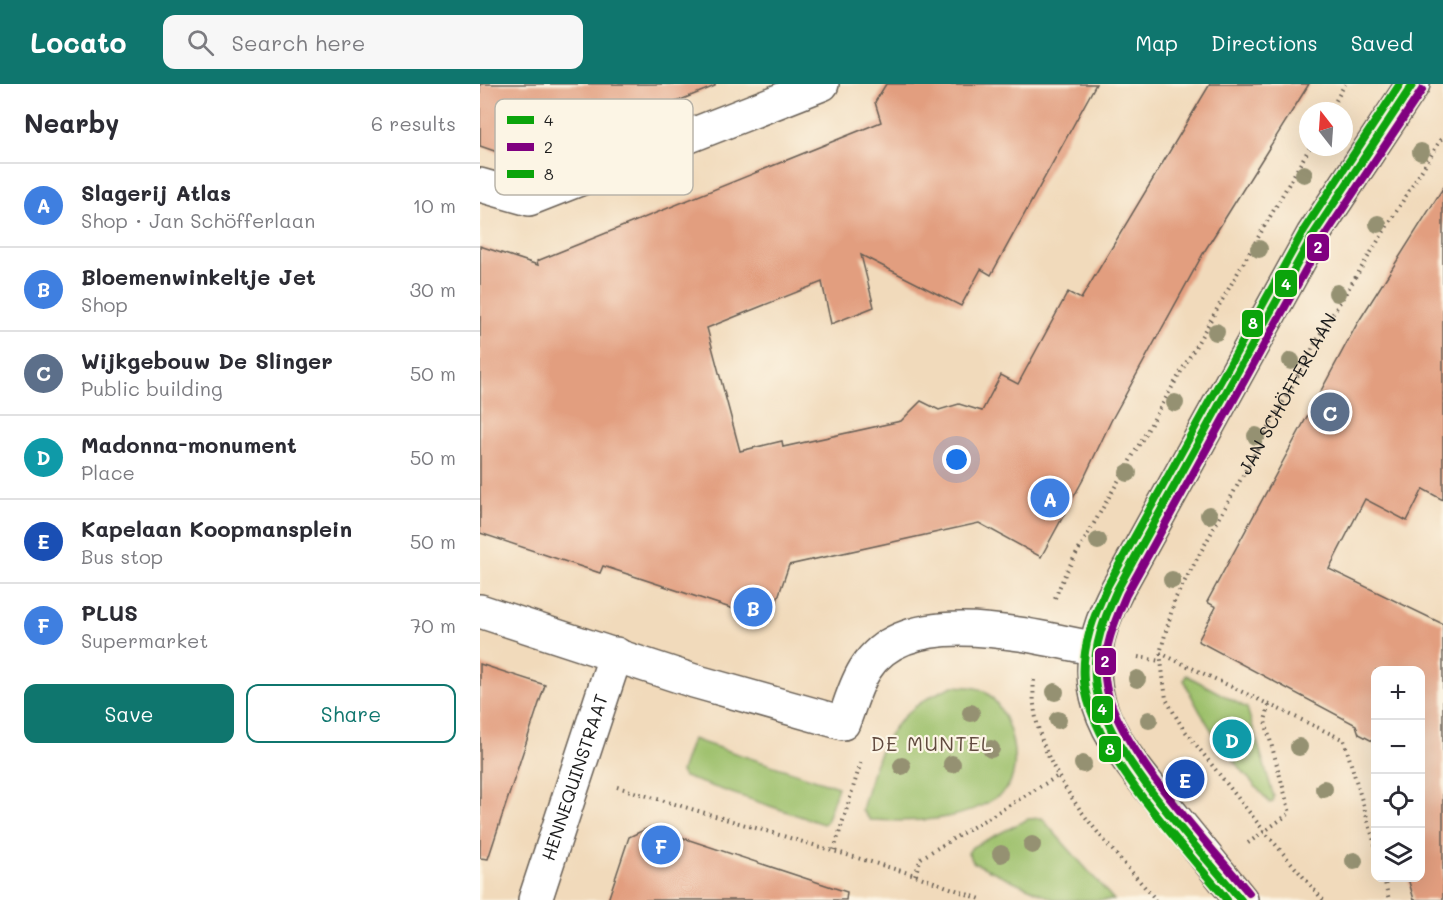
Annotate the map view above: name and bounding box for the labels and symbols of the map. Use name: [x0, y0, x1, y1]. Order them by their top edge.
legend: [495, 99, 693, 195]
north arrow: [1299, 102, 1353, 156]
text: 4: [544, 109, 554, 130]
text: 2: [544, 136, 553, 157]
text: 8: [544, 163, 554, 184]
line badge: 2: [1306, 233, 1330, 262]
text: 2: [1314, 236, 1323, 257]
line badge: 4: [1274, 269, 1298, 298]
text: 4: [1281, 273, 1291, 294]
street label: JAN SCHÖFFERLAAN: [1236, 309, 1342, 477]
line badge: 8: [1241, 309, 1264, 338]
text: 8: [1248, 312, 1258, 333]
pin: C: [1310, 390, 1350, 434]
your location: [942, 445, 971, 474]
pin: A: [1030, 476, 1070, 520]
pin: B: [734, 584, 772, 630]
line badge: 2: [1094, 647, 1117, 676]
text: 2: [1101, 650, 1110, 671]
street label: HENNEQUINSTRAAT: [536, 691, 613, 864]
line badge: 4: [1091, 695, 1114, 724]
text: 4: [1097, 698, 1107, 719]
pin: D: [1212, 716, 1251, 762]
district label: DE MUNTEL: [871, 730, 993, 756]
line badge: 8: [1098, 735, 1122, 763]
text: 8: [1105, 738, 1115, 759]
pin: E: [1166, 756, 1204, 802]
pin: F: [642, 822, 681, 867]

